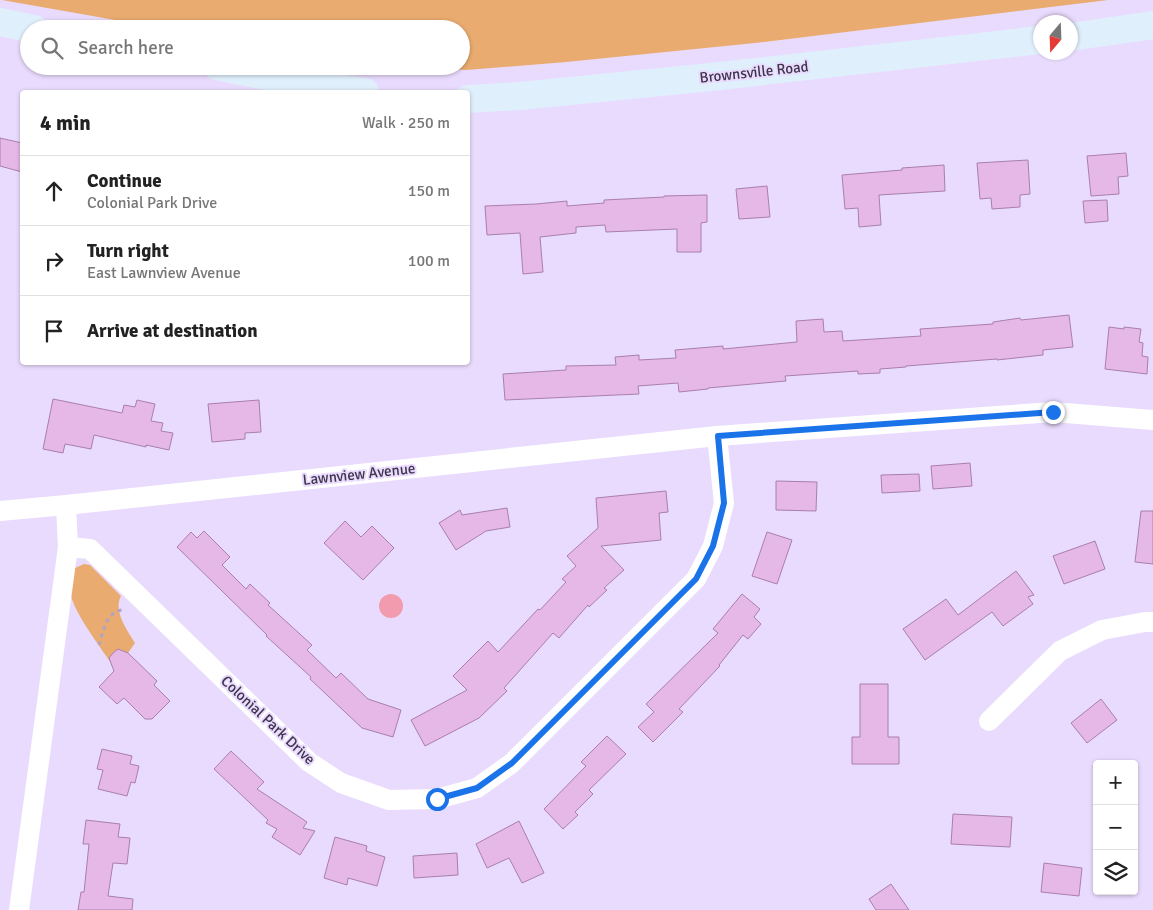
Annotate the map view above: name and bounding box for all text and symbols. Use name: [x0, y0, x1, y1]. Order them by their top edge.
north arrow: [1033, 15, 1078, 60]
search box: [20, 20, 470, 75]
icon: search: [38, 34, 66, 62]
text: Search here: [78, 36, 174, 60]
street label: Brownsville Road: [699, 57, 809, 87]
text: 4 min: [40, 110, 91, 136]
text: Walk · 250 m: [362, 113, 450, 133]
text: Continue: [87, 169, 162, 193]
icon: ahead: [40, 177, 68, 205]
text: 150 m: [408, 181, 450, 201]
text: Colonial Park Drive: [87, 193, 217, 213]
text: Turn right: [87, 239, 169, 263]
icon: right: [40, 247, 68, 275]
text: 100 m: [408, 251, 450, 271]
text: East Lawnview Avenue: [87, 263, 241, 283]
icon: arrive: [40, 317, 68, 345]
text: Arrive at destination: [87, 319, 258, 343]
route end: [1042, 401, 1065, 424]
street label: Lawnview Avenue: [302, 459, 416, 489]
street label: Colonial Park Drive: [217, 672, 319, 768]
map controls: [1093, 760, 1138, 895]
button: +: [1093, 760, 1138, 805]
route start: [426, 788, 449, 811]
button: −: [1093, 805, 1138, 850]
button: layers: [1093, 850, 1138, 895]

